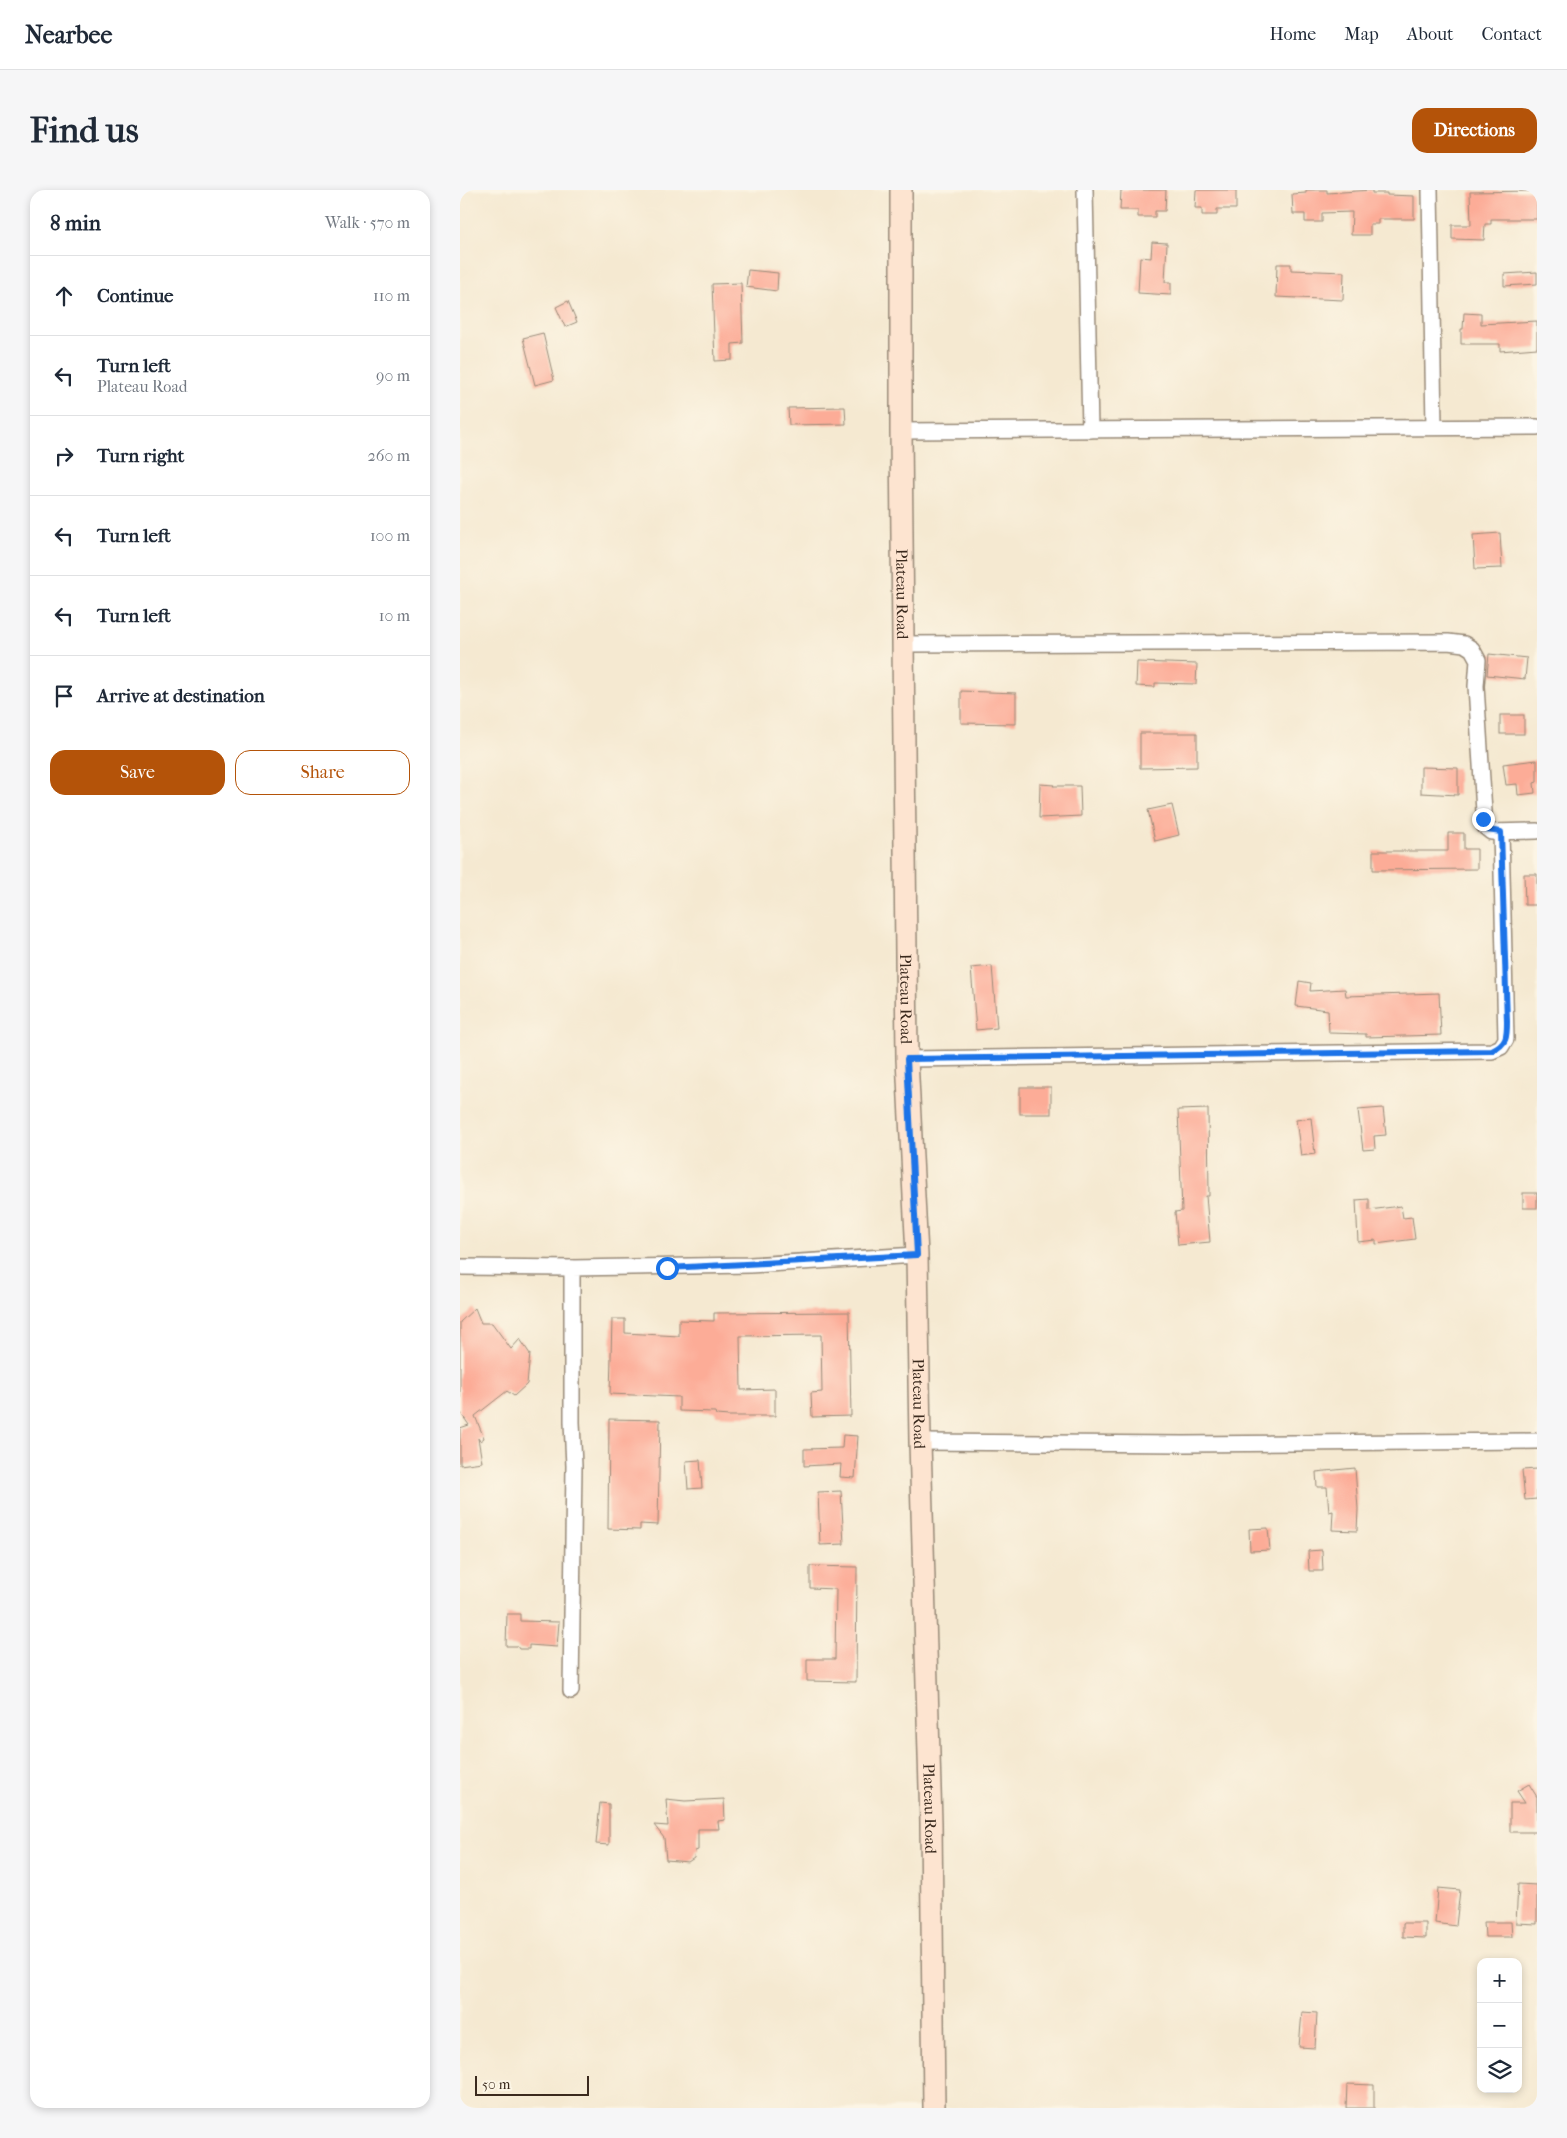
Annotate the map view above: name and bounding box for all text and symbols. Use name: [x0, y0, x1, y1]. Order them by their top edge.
text: Nearbee: [25, 21, 112, 49]
text: Home: [1269, 24, 1316, 45]
text: Map: [1344, 24, 1379, 45]
text: About: [1407, 24, 1453, 45]
text: Contact: [1481, 24, 1542, 45]
button: Directions: [1412, 108, 1537, 153]
text: Find us: [30, 110, 139, 151]
text: 8 min: [50, 211, 101, 235]
text: Walk · 570 m: [325, 213, 410, 232]
icon: ahead: [50, 282, 78, 310]
text: Continue: [97, 285, 173, 307]
text: 110 m: [373, 286, 410, 305]
text: Turn left: [97, 355, 171, 377]
icon: left: [50, 362, 78, 390]
text: 90 m: [376, 366, 410, 385]
text: Plateau Road: [97, 377, 188, 396]
icon: right: [50, 442, 78, 470]
text: Turn right: [97, 445, 184, 467]
text: 260 m: [368, 446, 410, 465]
icon: left: [50, 522, 78, 550]
text: Turn left: [97, 525, 171, 547]
text: 100 m: [370, 526, 410, 545]
street label: Plateau Road: [892, 549, 912, 640]
icon: left: [50, 602, 78, 630]
text: Turn left: [97, 605, 171, 627]
text: 10 m: [379, 606, 410, 625]
icon: arrive: [50, 682, 78, 710]
text: Arrive at destination: [97, 685, 265, 707]
button: Save: [50, 750, 225, 795]
button: Share: [235, 750, 410, 795]
route end: [1472, 808, 1495, 831]
street label: Plateau Road: [896, 954, 916, 1045]
route start: [656, 1257, 679, 1280]
street label: Plateau Road: [909, 1358, 929, 1450]
street label: Plateau Road: [919, 1763, 940, 1854]
map controls: [1477, 1958, 1522, 2093]
button: +: [1477, 1958, 1522, 2003]
button: −: [1477, 2003, 1522, 2048]
button: layers: [1477, 2048, 1522, 2093]
scale bar: [475, 2073, 589, 2096]
text: 50 m: [482, 2076, 510, 2093]

